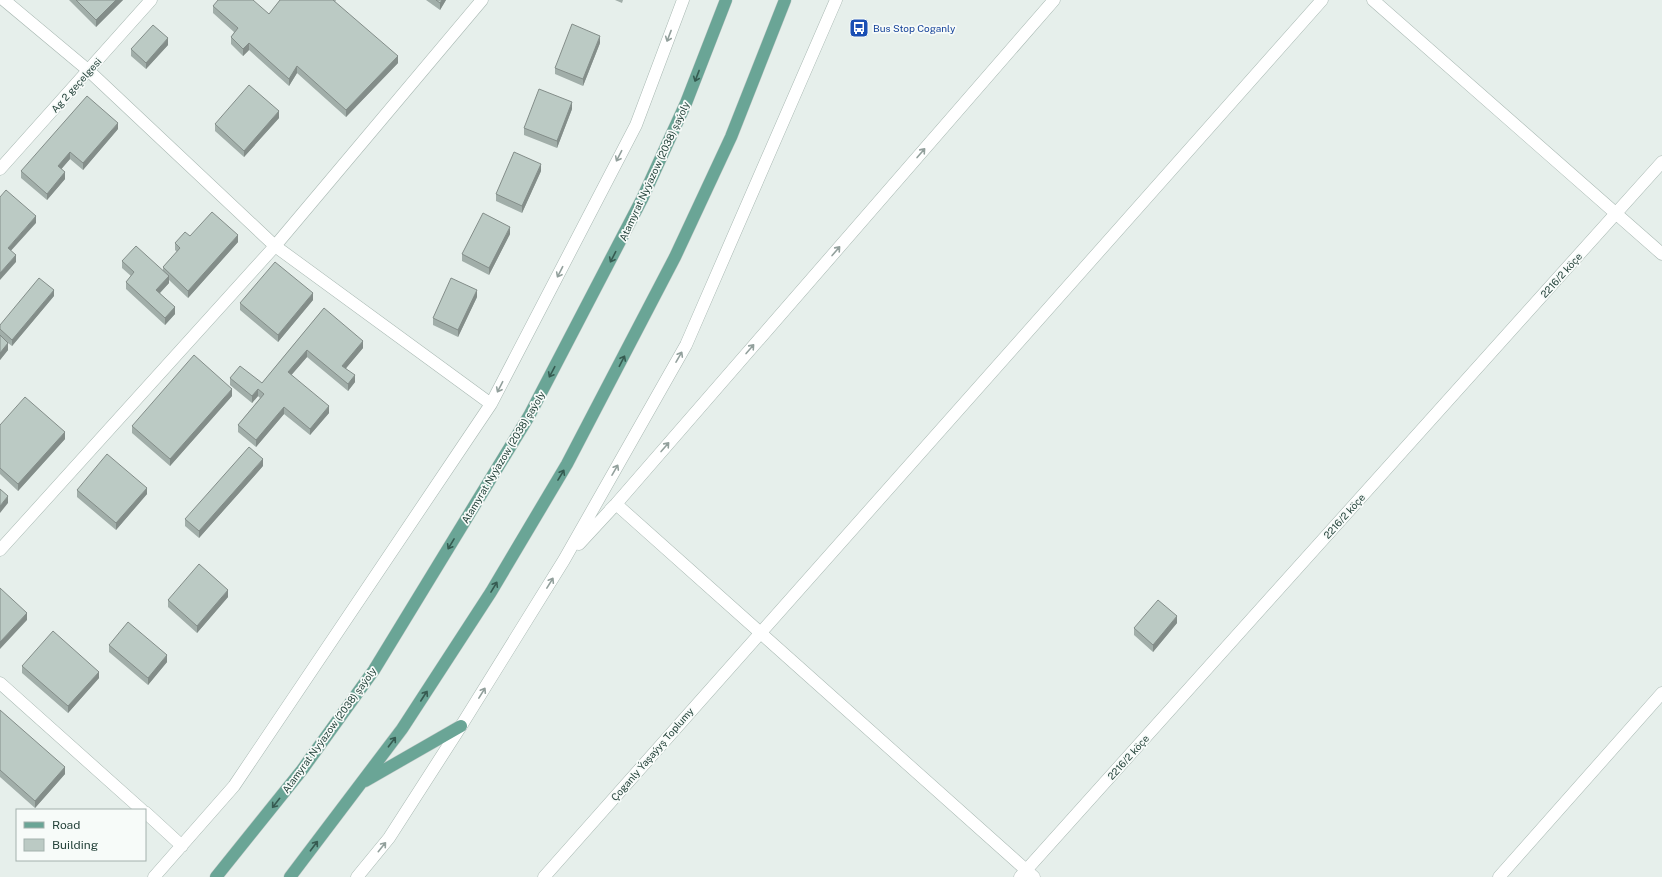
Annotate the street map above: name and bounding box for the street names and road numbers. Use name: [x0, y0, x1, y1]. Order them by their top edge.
street label: Ag 2 geçelgesi: [48, 55, 104, 115]
street label: Atamyrat Nyýazow (2038) şaýoly: [616, 99, 692, 243]
street label: 2216/2 köçe: [1538, 250, 1585, 300]
street label: Atamyrat Nyýazow (2038) şaýoly: [459, 388, 548, 525]
street label: 2216/2 köçe: [1321, 491, 1368, 541]
street label: Atamyrat Nyýazow (2038) şaýoly: [279, 664, 379, 795]
street label: Çoganly Ýaşaýyş Toplumy: [608, 705, 696, 803]
street label: 2216/2 köçe: [1105, 732, 1152, 782]

